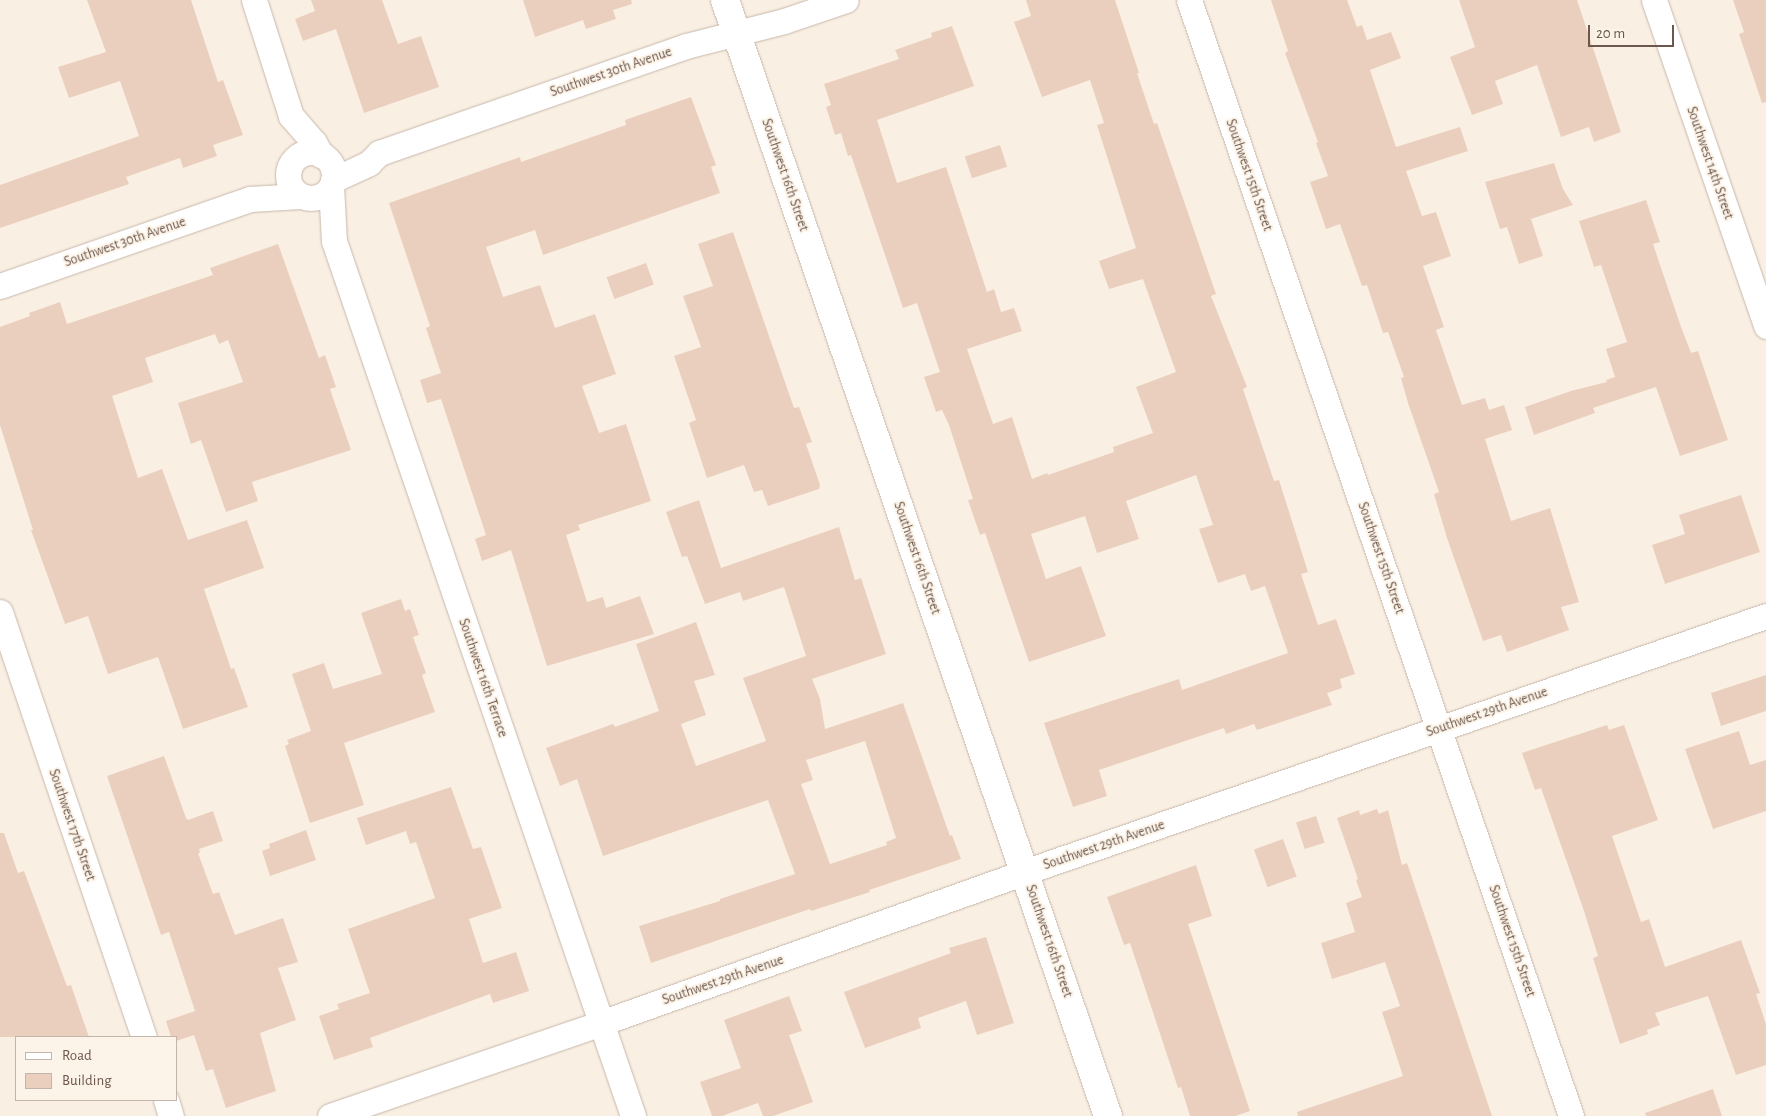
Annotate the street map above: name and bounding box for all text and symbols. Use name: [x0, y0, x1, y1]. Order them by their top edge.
scale bar: [1591, 15, 1677, 47]
text: 20 m: [1596, 26, 1625, 41]
street label: Southwest 30th Avenue: [548, 43, 674, 101]
street label: Southwest 14th Street: [1683, 104, 1737, 222]
street label: Southwest 16th Street: [758, 117, 812, 233]
street label: Southwest 15th Street: [1222, 117, 1276, 233]
street label: Southwest 30th Avenue: [62, 213, 188, 271]
street label: Southwest 16th Street: [890, 500, 944, 616]
street label: Southwest 15th Street: [1354, 500, 1408, 616]
street label: Southwest 16th Terrace: [455, 616, 511, 740]
street label: Southwest 29th Avenue: [1424, 683, 1550, 741]
street label: Southwest 17th Street: [45, 767, 99, 883]
street label: Southwest 29th Avenue: [1041, 816, 1167, 874]
street label: Southwest 16th Street: [1022, 883, 1076, 999]
street label: Southwest 15th Street: [1485, 883, 1539, 999]
street label: Southwest 29th Avenue: [660, 951, 786, 1009]
legend: [15, 1036, 178, 1101]
text: Road: [62, 1048, 92, 1063]
text: Building: [62, 1073, 112, 1088]

